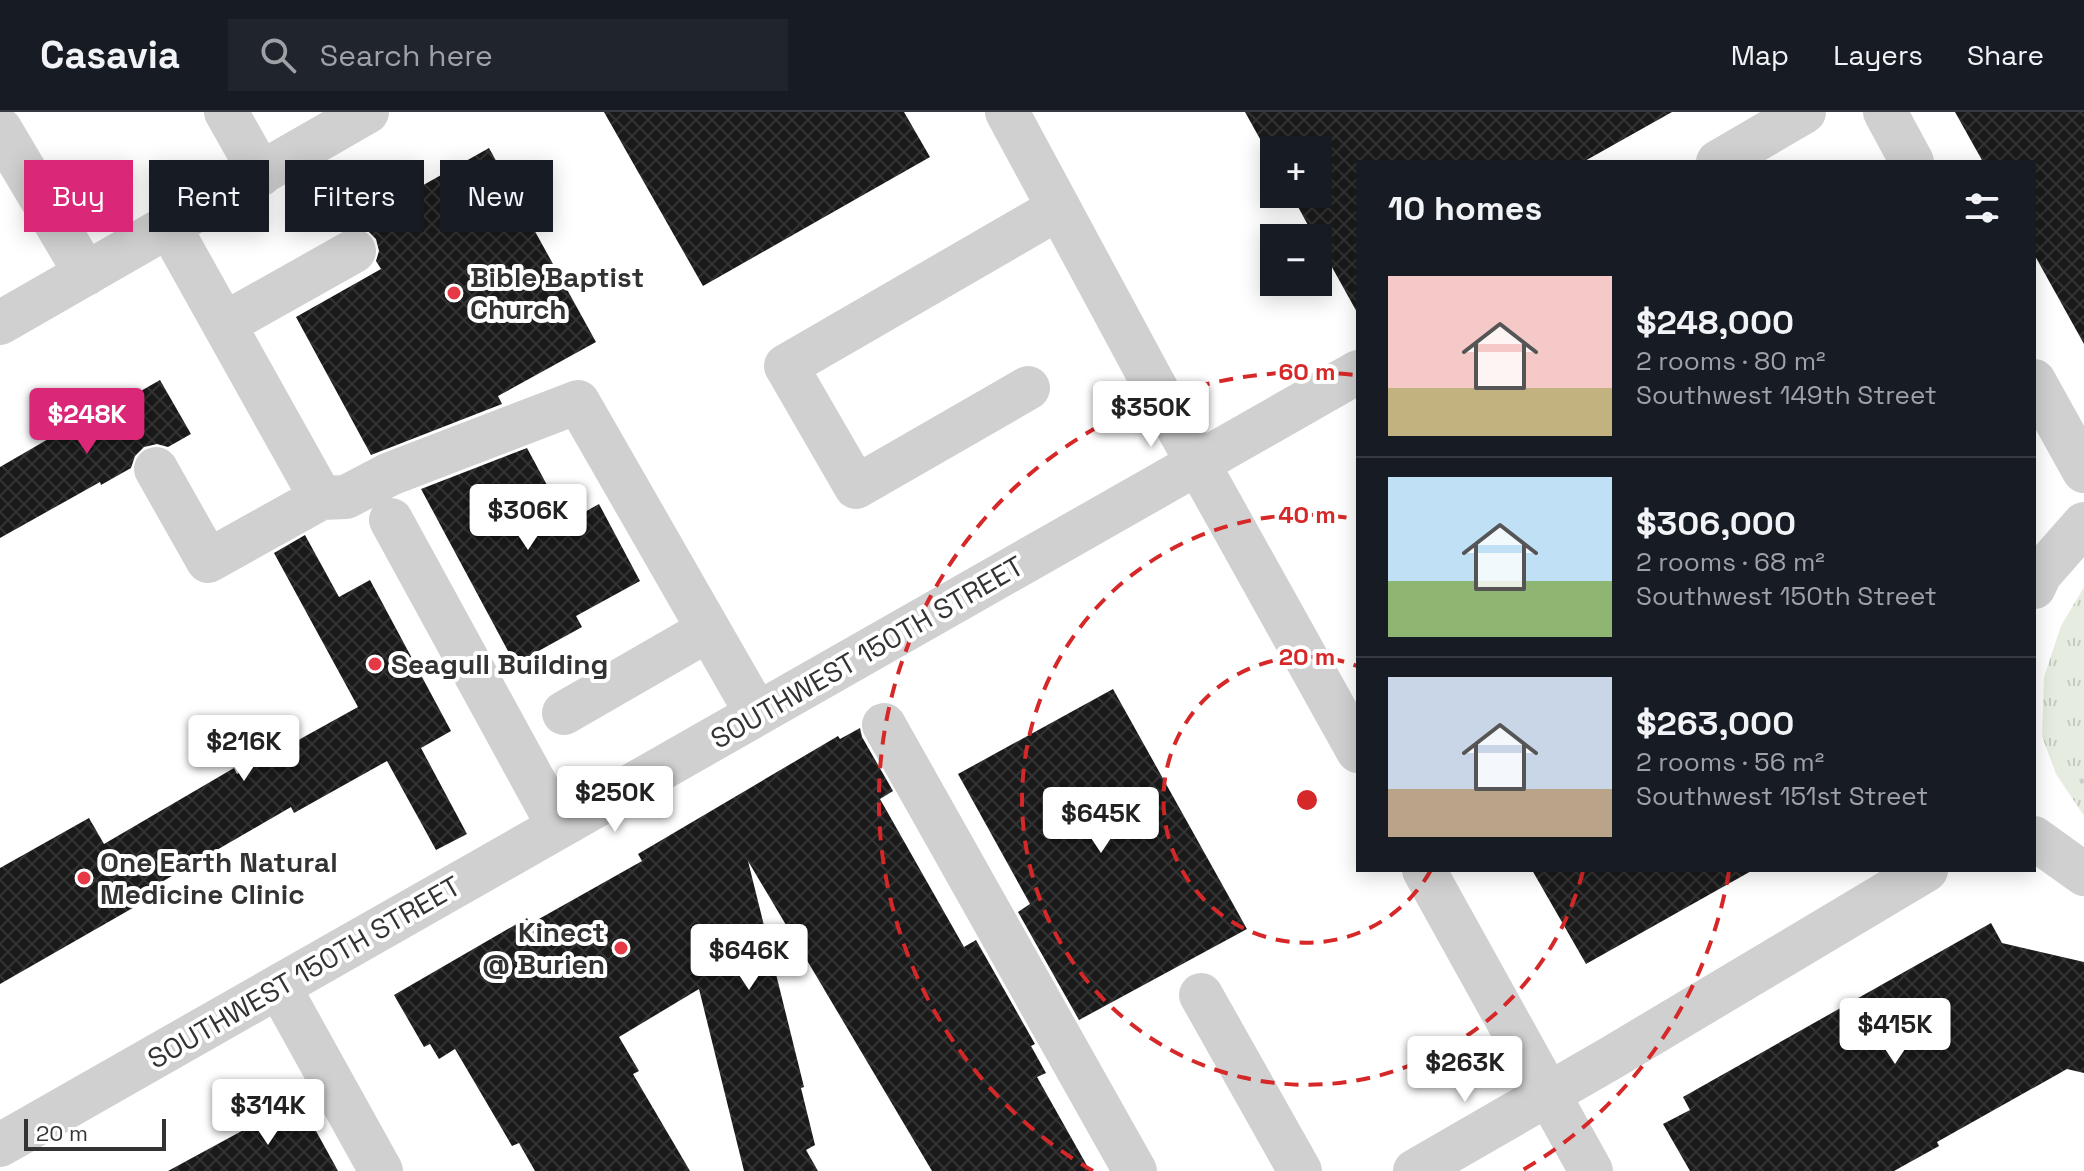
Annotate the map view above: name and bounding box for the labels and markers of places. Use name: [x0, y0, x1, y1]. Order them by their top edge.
place label: Bible Baptist Church: [470, 259, 644, 327]
marker: Bible Baptist Church: [445, 284, 463, 302]
pin: $350K: [1095, 381, 1207, 449]
pin: $248K: [31, 388, 143, 456]
pin: $306K: [472, 484, 584, 552]
place label: Seagull Building: [391, 646, 608, 682]
marker: Seagull Building: [366, 655, 384, 673]
pin: $216K: [188, 715, 300, 783]
pin: $250K: [559, 766, 671, 834]
centre of rings: [1293, 786, 1321, 814]
pin: $645K: [1045, 787, 1157, 855]
place label: One Earth Natural Medicine Clinic: [100, 844, 338, 912]
marker: One Earth Natural Medicine Clinic: [75, 869, 93, 887]
place label: Kinect @ Burien: [482, 914, 605, 982]
pin: $646K: [693, 924, 805, 992]
marker: Kinect @ Burien: [612, 939, 630, 957]
pin: $415K: [1839, 998, 1951, 1066]
pin: $263K: [1409, 1036, 1521, 1104]
pin: $314K: [212, 1079, 324, 1147]

